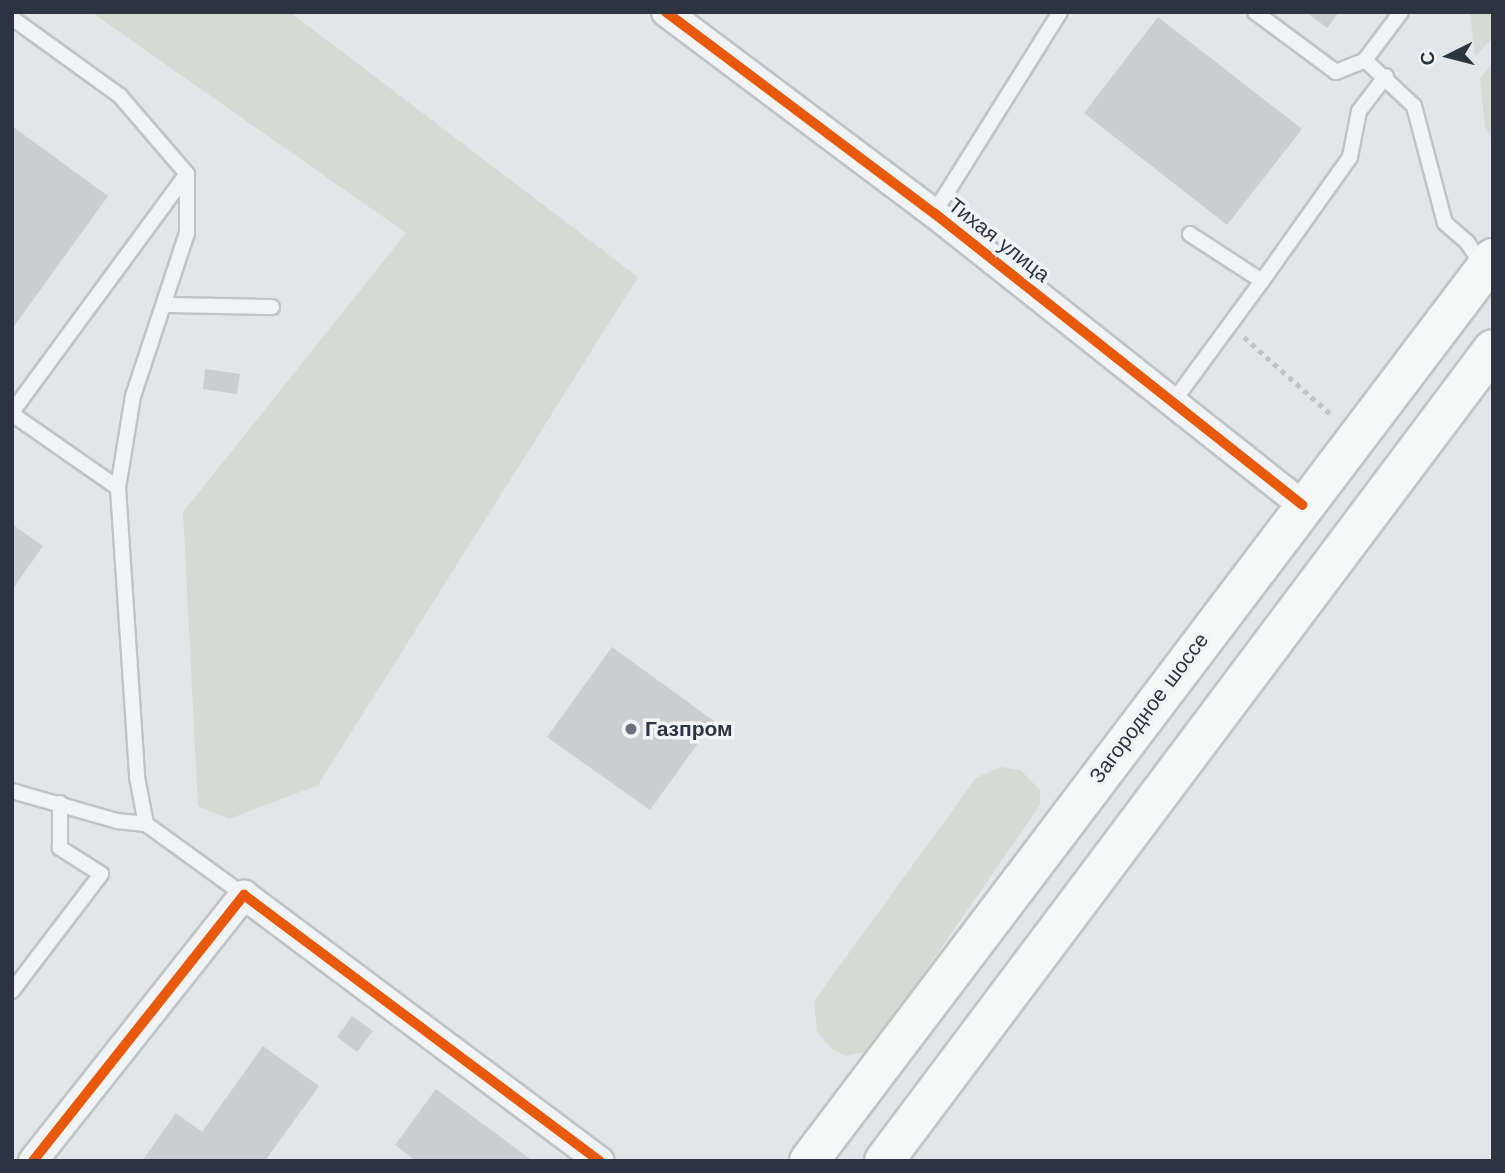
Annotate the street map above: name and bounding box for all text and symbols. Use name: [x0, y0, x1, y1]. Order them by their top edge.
north arrow: [1414, 21, 1484, 91]
text: С: [1415, 50, 1440, 66]
street label: Тихая улица: [943, 193, 1055, 287]
street label: Загородное шоссе: [1084, 628, 1214, 788]
place label: Газпром: [645, 716, 733, 742]
marker: Газпром: [623, 721, 639, 737]

